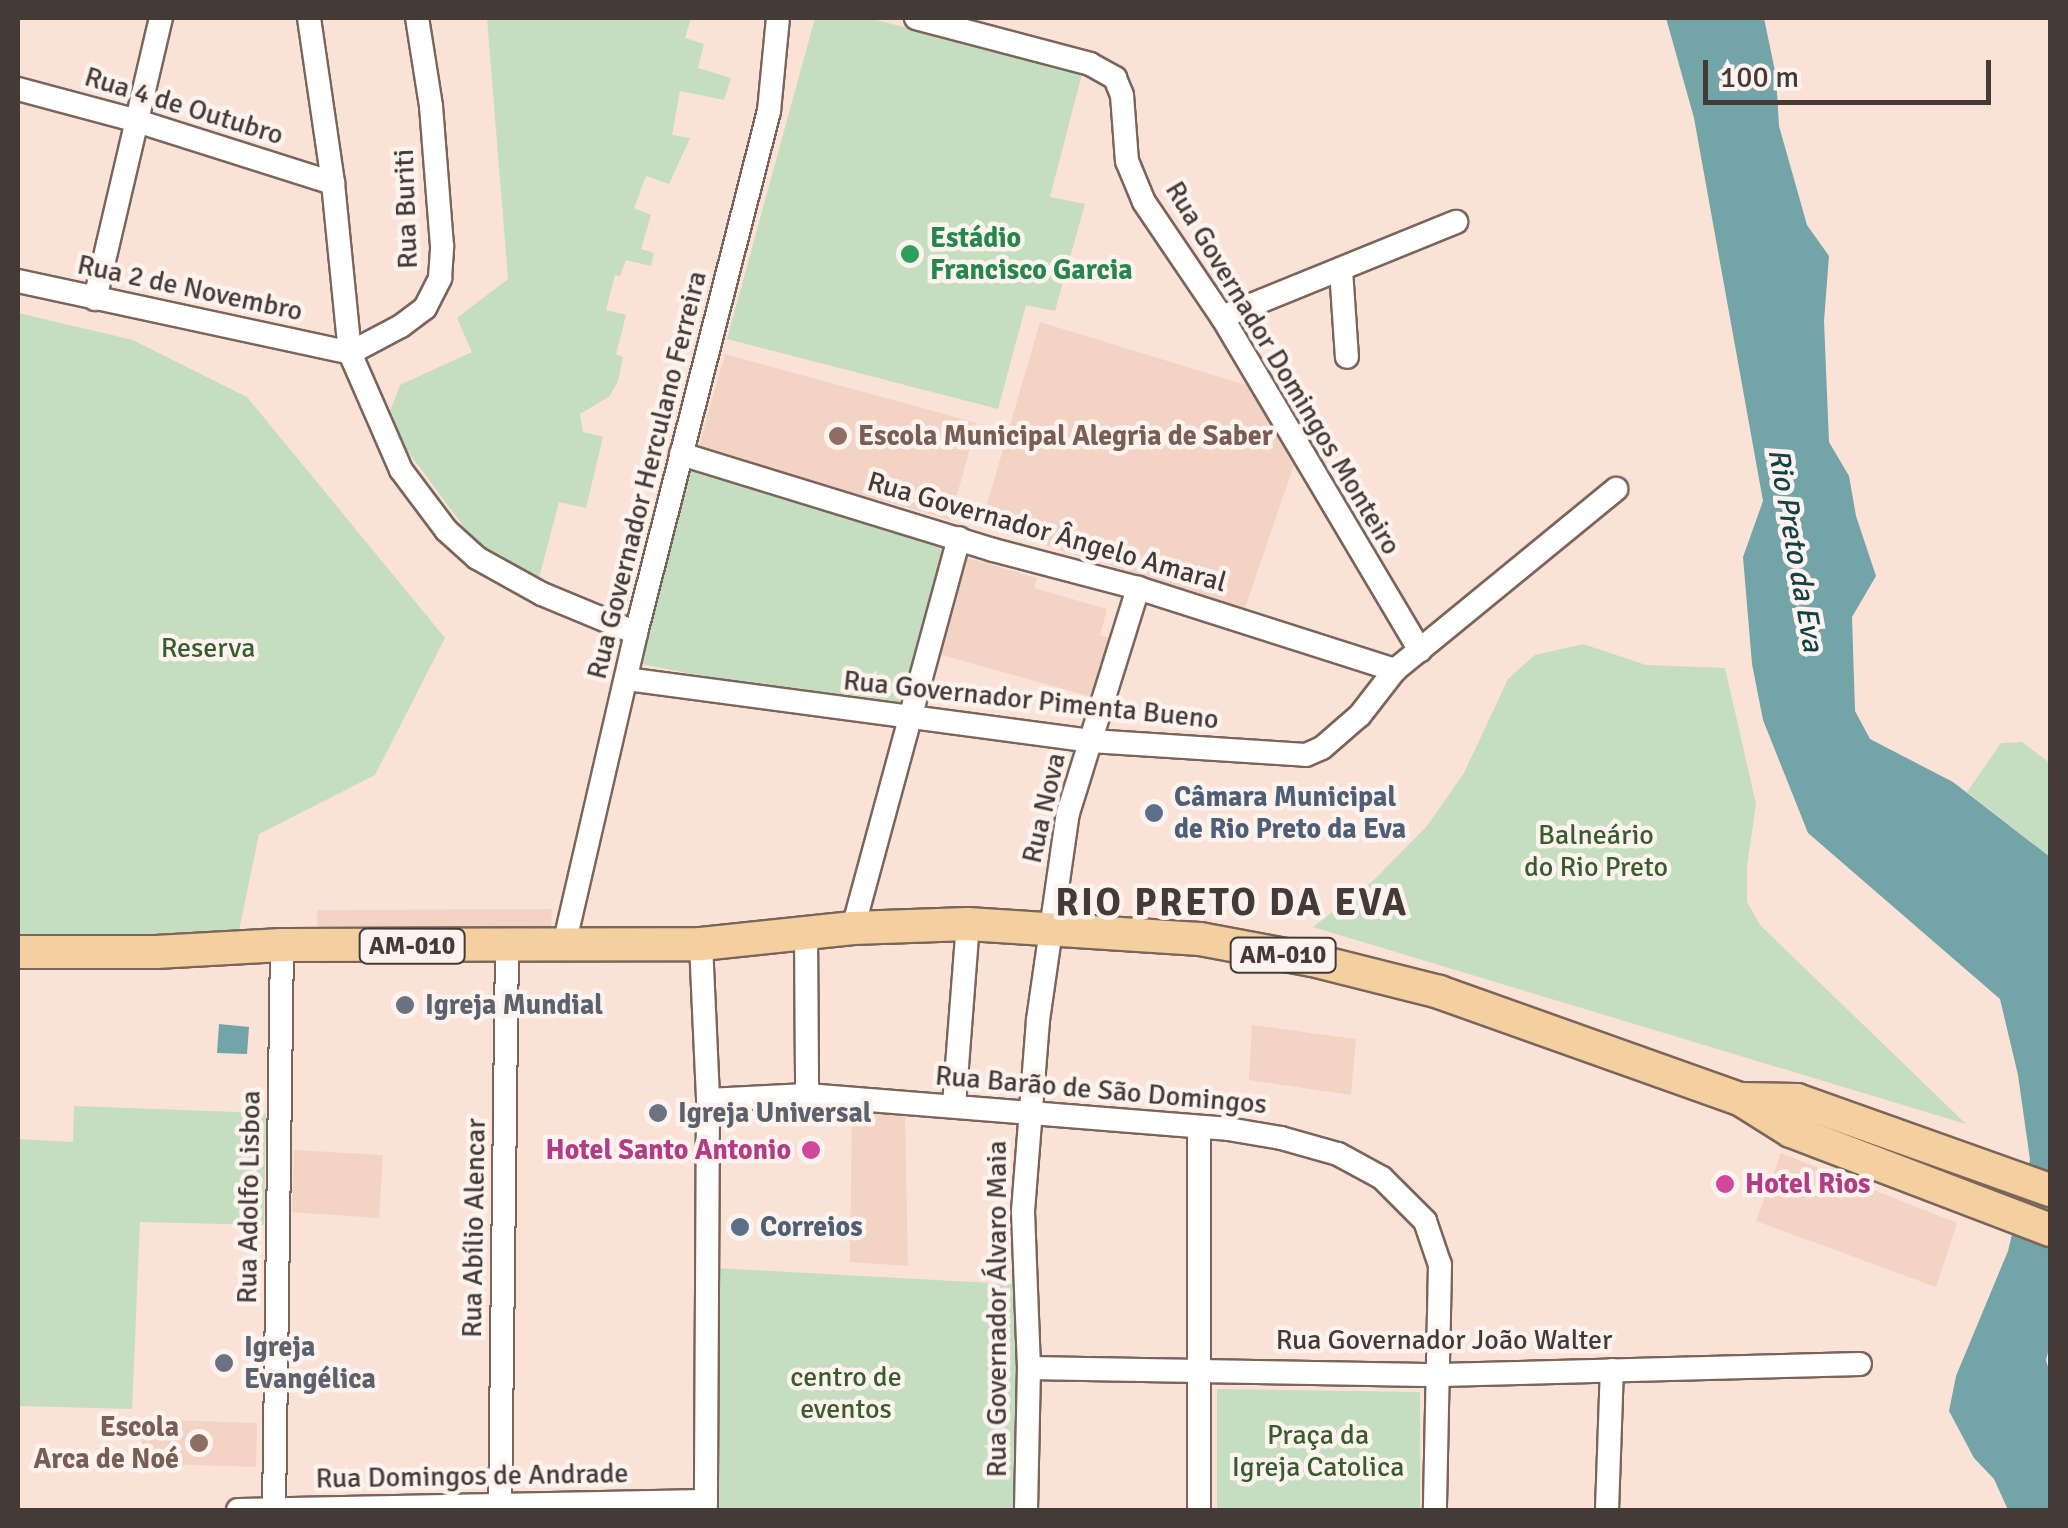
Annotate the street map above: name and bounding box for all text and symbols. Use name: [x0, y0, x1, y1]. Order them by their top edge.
scale bar: [1708, 40, 1996, 102]
text: 100 m: [1720, 59, 1799, 96]
street label: Rua 4 de Outubro: [81, 60, 287, 152]
street label: Rua Buriti: [387, 148, 425, 270]
street label: Rua Governador Domingos Monteiro: [1158, 175, 1408, 561]
place label: Estádio Francisco Garcia: [930, 221, 1133, 287]
marker: Estádio Francisco Garcia: [899, 243, 921, 265]
street label: Rua 2 de Novembro: [74, 248, 306, 328]
street label: Rua Governador Herculano Ferreira: [580, 267, 714, 683]
place label: Escola Municipal Alegria de Saber: [858, 419, 1273, 453]
marker: Escola Municipal Alegria de Saber: [827, 425, 849, 447]
water label: Rio Preto da Eva: [1759, 446, 1831, 654]
street label: Rua Governador Ângelo Amaral: [864, 465, 1230, 599]
park label: Reserva: [161, 631, 255, 665]
street label: Rua Governador Pimenta Bueno: [842, 664, 1220, 736]
street label: Rua Nova: [1015, 750, 1073, 866]
place label: Câmara Municipal de Rio Preto da Eva: [1174, 780, 1406, 846]
marker: Câmara Municipal de Rio Preto da Eva: [1143, 802, 1165, 824]
park label: Balneário do Rio Preto: [1524, 818, 1668, 884]
district label: RIO PRETO DA EVA: [1055, 880, 1409, 926]
road number: AM-010: [357, 926, 467, 966]
road number: AM-010: [1228, 935, 1338, 975]
place label: Igreja Mundial: [425, 988, 603, 1022]
marker: Igreja Mundial: [394, 994, 416, 1016]
street label: Rua Barão de São Domingos: [934, 1059, 1268, 1121]
street label: Rua Adolfo Lisboa: [230, 1090, 268, 1304]
place label: Igreja Universal: [678, 1096, 872, 1130]
marker: Igreja Universal: [647, 1102, 669, 1124]
street label: Rua Abílio Alencar: [455, 1118, 493, 1338]
place label: Hotel Santo Antonio: [545, 1133, 791, 1167]
marker: Hotel Santo Antonio: [800, 1139, 822, 1161]
street label: Rua Governador Álvaro Maia: [980, 1141, 1014, 1477]
place label: Hotel Rios: [1745, 1167, 1870, 1201]
marker: Hotel Rios: [1714, 1173, 1736, 1195]
place label: Correios: [760, 1210, 863, 1244]
marker: Correios: [729, 1216, 751, 1238]
street label: Rua Governador João Walter: [1276, 1323, 1612, 1357]
place label: Igreja Evangélica: [244, 1330, 376, 1396]
marker: Igreja Evangélica: [213, 1352, 235, 1374]
park label: centro de eventos: [790, 1360, 902, 1426]
place label: Escola Arca de Noé: [33, 1410, 179, 1476]
park label: Praça da Igreja Catolica: [1232, 1418, 1404, 1484]
marker: Escola Arca de Noé: [188, 1432, 210, 1454]
street label: Rua Domingos de Andrade: [315, 1456, 629, 1496]

